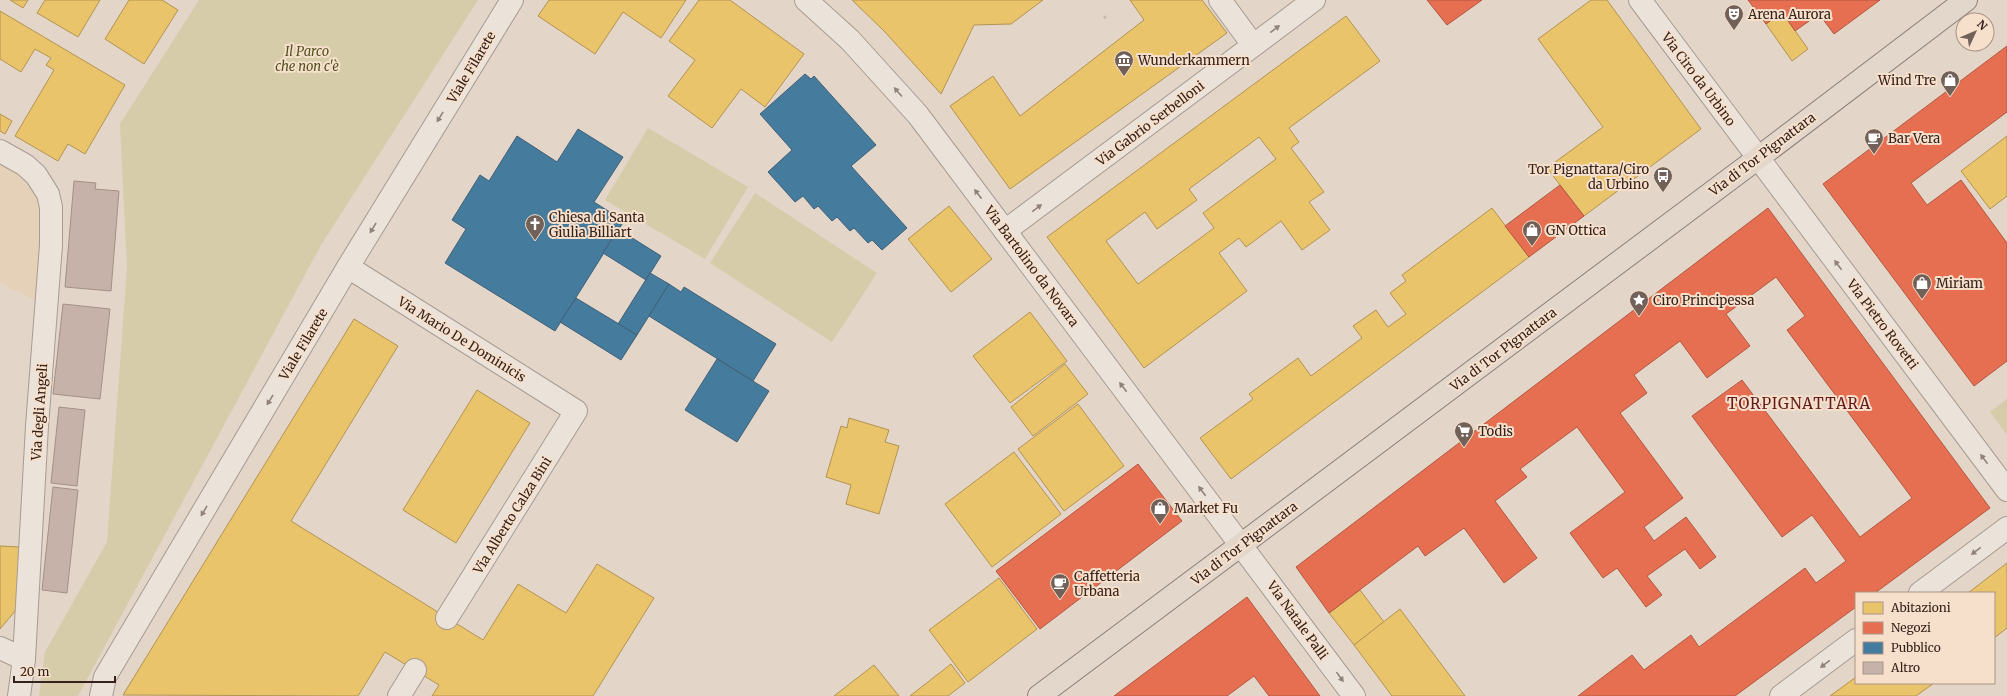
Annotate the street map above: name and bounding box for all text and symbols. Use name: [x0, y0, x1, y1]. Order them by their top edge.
theatre icon: Arena Aurora: [1723, 3, 1745, 31]
place label: Arena Aurora: [1747, 6, 1831, 23]
north arrow: [1955, 12, 1995, 52]
text: N: [1974, 17, 1990, 33]
one-way arrow: [1270, 25, 1280, 33]
street label: Viale Filarete: [443, 28, 500, 107]
street label: Via Ciro da Urbino: [1657, 28, 1740, 130]
park label: Il Parco che non c'è: [275, 43, 339, 75]
museum icon: Wunderkammern: [1113, 49, 1135, 77]
place label: Wunderkammern: [1137, 52, 1250, 69]
shop icon: Wind Tre: [1939, 69, 1961, 97]
place label: Wind Tre: [1877, 72, 1936, 89]
street label: Via Gabrio Serbelloni: [1092, 77, 1208, 170]
one-way arrow: [893, 86, 902, 97]
street label: Via di Tor Pignattara: [1705, 109, 1819, 201]
one-way arrow: [437, 111, 444, 123]
cafe icon: Bar Vera: [1863, 127, 1885, 155]
place label: Bar Vera: [1888, 130, 1940, 147]
place label: Tor Pignattara/Ciro da Urbino: [1528, 161, 1649, 193]
bus stop icon: Tor Pignattara/Ciro da Urbino: [1652, 165, 1674, 193]
one-way arrow: [974, 189, 982, 200]
street label: Via Bartolino da Novara: [980, 202, 1083, 330]
one-way arrow: [1032, 204, 1043, 212]
place label: Chiesa di Santa Giulia Billiart: [549, 209, 644, 241]
church icon: Chiesa di Santa Giulia Billiart: [524, 213, 546, 241]
shop icon: GN Ottica: [1521, 219, 1543, 247]
one-way arrow: [369, 222, 376, 234]
place label: GN Ottica: [1546, 222, 1606, 239]
one-way arrow: [1835, 260, 1843, 270]
shop icon: Miriam: [1911, 272, 1933, 300]
street label: Via Pietro Rovetti: [1843, 275, 1922, 373]
place label: Miriam: [1936, 275, 1983, 292]
place icon: Ciro Principessa: [1628, 289, 1650, 317]
place label: Ciro Principessa: [1653, 292, 1754, 309]
street label: Via Mario De Dominicis: [394, 293, 529, 386]
street label: Via di Tor Pignattara: [1446, 304, 1560, 396]
street label: Viale Filarete: [275, 305, 332, 384]
street label: Via degli Angeli: [28, 363, 51, 462]
one-way arrow: [1119, 382, 1128, 393]
district label: TORPIGNATTARA: [1727, 394, 1871, 413]
one-way arrow: [266, 395, 274, 405]
supermarket icon: Todis: [1453, 420, 1475, 448]
place label: Todis: [1478, 423, 1513, 440]
street label: Via Alberto Calza Bini: [469, 453, 555, 578]
one-way arrow: [1979, 453, 1988, 464]
one-way arrow: [1197, 486, 1206, 497]
shop icon: Market Fu: [1149, 497, 1171, 525]
street label: Via di Tor Pignattara: [1187, 498, 1301, 590]
place label: Market Fu: [1174, 500, 1238, 517]
one-way arrow: [200, 505, 207, 517]
one-way arrow: [1970, 547, 1981, 555]
place label: Caffetteria Urbana: [1074, 568, 1140, 600]
cafe icon: Caffetteria Urbana: [1049, 572, 1071, 600]
street label: Via Natale Palli: [1263, 577, 1332, 663]
legend: [1855, 592, 1995, 684]
text: Abitazioni: [1890, 600, 1951, 615]
text: Negozi: [1891, 620, 1931, 635]
text: Pubblico: [1891, 640, 1941, 655]
scale bar: [14, 658, 115, 684]
one-way arrow: [1819, 660, 1830, 668]
text: Altro: [1890, 660, 1920, 675]
text: 20 m: [20, 664, 49, 679]
one-way arrow: [1336, 672, 1344, 683]

